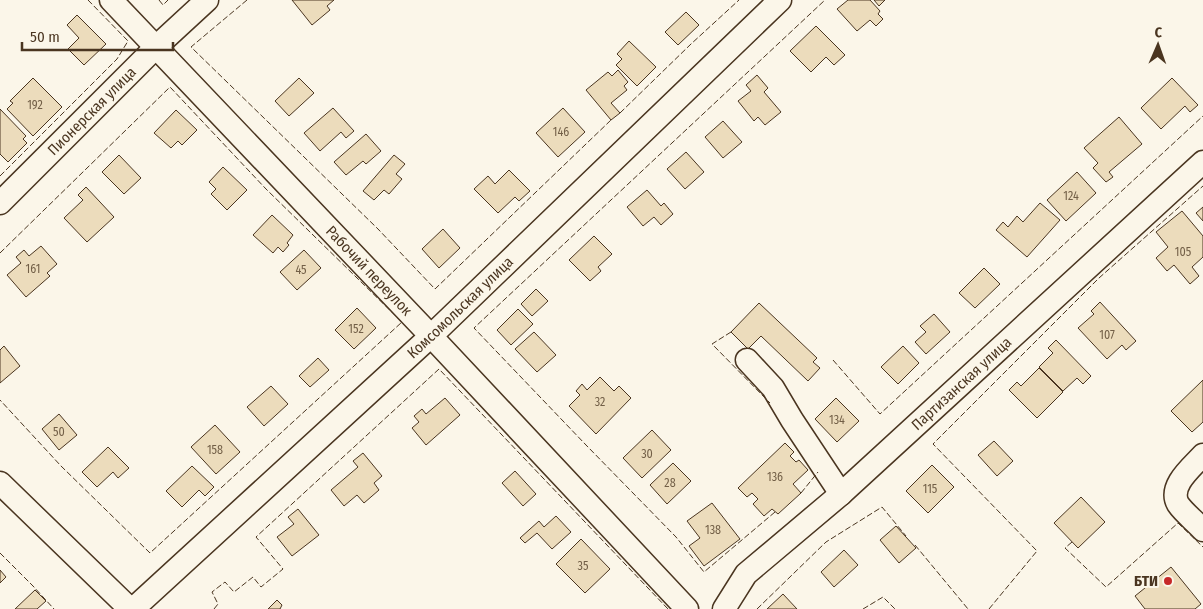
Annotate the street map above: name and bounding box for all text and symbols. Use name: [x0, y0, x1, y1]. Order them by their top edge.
scale bar: [22, 20, 174, 52]
north arrow: [1133, 20, 1183, 70]
text: С: [1154, 24, 1163, 41]
text: 50 m: [30, 28, 60, 46]
street label: Пионерская улица: [44, 63, 140, 159]
house number: 192: [27, 98, 43, 112]
house number: 146: [553, 125, 569, 139]
house number: 124: [1063, 189, 1079, 203]
street label: Рабочий переулок: [322, 222, 416, 319]
house number: 105: [1175, 245, 1192, 259]
street label: Комсомольская улица: [404, 253, 517, 362]
house number: 161: [26, 262, 40, 276]
house number: 45: [295, 263, 307, 277]
house number: 152: [348, 322, 364, 336]
house number: 107: [1099, 328, 1115, 342]
street label: Партизанская улица: [908, 333, 1015, 434]
house number: 32: [595, 395, 605, 409]
house number: 134: [829, 413, 845, 427]
house number: 50: [53, 425, 65, 439]
house number: 158: [207, 443, 223, 457]
house number: 30: [641, 447, 653, 461]
house number: 136: [767, 470, 783, 484]
house number: 28: [664, 476, 676, 490]
house number: 115: [923, 482, 938, 496]
house number: 138: [705, 523, 721, 537]
house number: 35: [578, 559, 589, 573]
place label: БТИ: [1134, 572, 1158, 590]
marker: БТИ: [1162, 575, 1174, 587]

